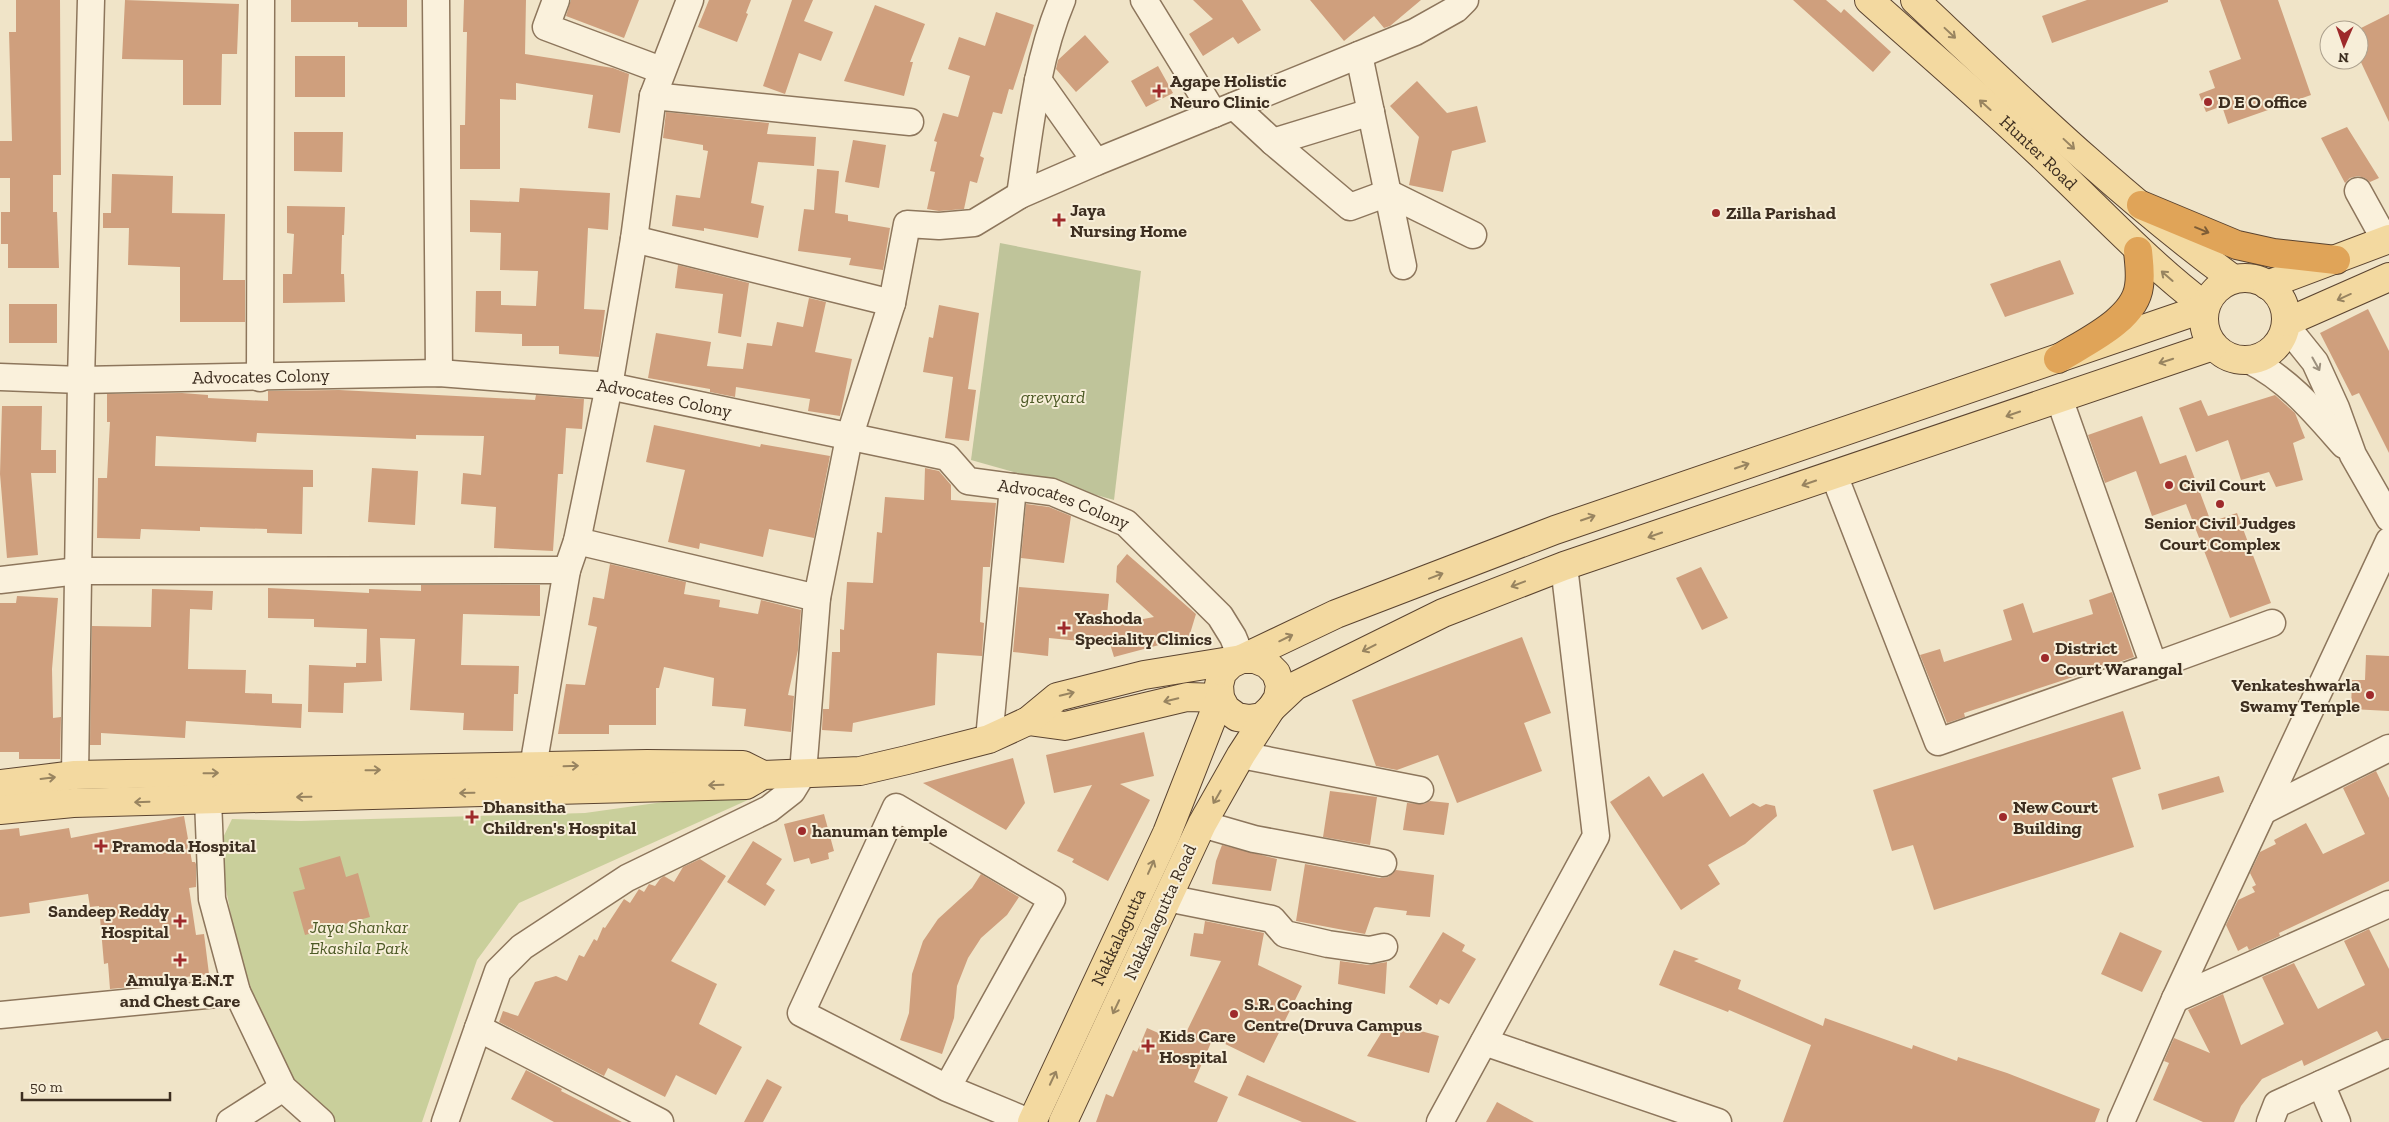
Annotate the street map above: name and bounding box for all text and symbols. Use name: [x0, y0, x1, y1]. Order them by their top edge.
north arrow: [2319, 20, 2369, 70]
one-way arrow: [1944, 27, 1957, 39]
text: N: [2338, 49, 2349, 66]
place label: Agape Holistic Neuro Clinic: [1170, 70, 1287, 113]
marker: Agape Holistic Neuro Clinic: [1152, 84, 1166, 98]
place label: D E O office: [2218, 91, 2307, 113]
marker: D E O office: [2202, 96, 2214, 108]
one-way arrow: [1978, 99, 1991, 110]
street label: Hunter Road: [1995, 110, 2082, 195]
one-way arrow: [2063, 138, 2075, 150]
place label: Jaya Nursing Home: [1070, 199, 1187, 242]
place label: Zilla Parishad: [1726, 202, 1837, 224]
marker: Zilla Parishad: [1710, 207, 1722, 219]
marker: Jaya Nursing Home: [1052, 213, 1066, 227]
one-way arrow: [2195, 227, 2210, 236]
one-way arrow: [2160, 270, 2173, 282]
one-way arrow: [2337, 293, 2352, 303]
one-way arrow: [2159, 357, 2175, 366]
one-way arrow: [2311, 357, 2321, 371]
street label: Advocates Colony: [192, 364, 331, 389]
street label: Advocates Colony: [596, 374, 734, 423]
park label: grevyard: [1021, 386, 1085, 408]
one-way arrow: [2005, 410, 2021, 419]
one-way arrow: [1734, 461, 1749, 470]
street label: Advocates Colony: [997, 474, 1134, 535]
place label: Civil Court: [2179, 474, 2267, 496]
one-way arrow: [1802, 479, 1818, 489]
marker: Civil Court: [2163, 479, 2175, 491]
marker: Senior Civil Judges Court Complex: [2214, 498, 2226, 510]
place label: Senior Civil Judges Court Complex: [2144, 512, 2296, 555]
one-way arrow: [1580, 513, 1596, 522]
one-way arrow: [1648, 531, 1664, 541]
one-way arrow: [1428, 571, 1444, 580]
one-way arrow: [1511, 580, 1526, 589]
place label: Yashoda Speciality Clinics: [1075, 607, 1212, 650]
marker: Yashoda Speciality Clinics: [1057, 621, 1071, 635]
one-way arrow: [1278, 633, 1293, 642]
place label: District Court Warangal: [2055, 637, 2183, 680]
one-way arrow: [1362, 644, 1377, 653]
marker: District Court Warangal: [2039, 652, 2051, 664]
place label: Venkateshwarla Swamy Temple: [2232, 674, 2360, 717]
one-way arrow: [1059, 689, 1075, 698]
marker: Venkateshwarla Swamy Temple: [2364, 689, 2376, 701]
one-way arrow: [1164, 696, 1180, 706]
one-way arrow: [562, 761, 578, 771]
one-way arrow: [364, 765, 381, 775]
one-way arrow: [202, 768, 218, 777]
one-way arrow: [40, 773, 56, 783]
one-way arrow: [709, 781, 725, 790]
one-way arrow: [459, 788, 475, 798]
one-way arrow: [1211, 789, 1221, 804]
one-way arrow: [296, 792, 312, 802]
place label: Dhansitha Children's Hospital: [483, 796, 636, 839]
place label: New Court Building: [2013, 796, 2099, 839]
one-way arrow: [134, 797, 150, 806]
marker: Dhansitha Children's Hospital: [465, 810, 479, 824]
marker: New Court Building: [1997, 811, 2009, 823]
place label: hanuman temple: [812, 820, 948, 842]
marker: hanuman temple: [796, 825, 808, 837]
place label: Pramoda Hospital: [112, 835, 256, 857]
marker: Pramoda Hospital: [94, 839, 108, 853]
street label: Nakkalagutta Road: [1119, 841, 1201, 983]
one-way arrow: [1147, 860, 1157, 875]
street label: Nakkalagutta: [1087, 885, 1151, 989]
place label: Sandeep Reddy Hospital: [48, 900, 169, 943]
marker: Sandeep Reddy Hospital: [173, 914, 187, 928]
park label: Jaya Shankar Ekashila Park: [309, 916, 409, 959]
marker: Amulya E.N.T and Chest Care: [173, 953, 187, 967]
place label: Amulya E.N.T and Chest Care: [120, 969, 240, 1012]
place label: S.R. Coaching Centre(Druva Campus: [1244, 993, 1422, 1036]
one-way arrow: [1111, 999, 1121, 1014]
marker: S.R. Coaching Centre(Druva Campus: [1228, 1008, 1240, 1020]
place label: Kids Care Hospital: [1159, 1025, 1236, 1068]
marker: Kids Care Hospital: [1141, 1039, 1155, 1053]
scale bar: [22, 1070, 170, 1102]
one-way arrow: [1048, 1071, 1058, 1086]
text: 50 m: [30, 1078, 63, 1096]

